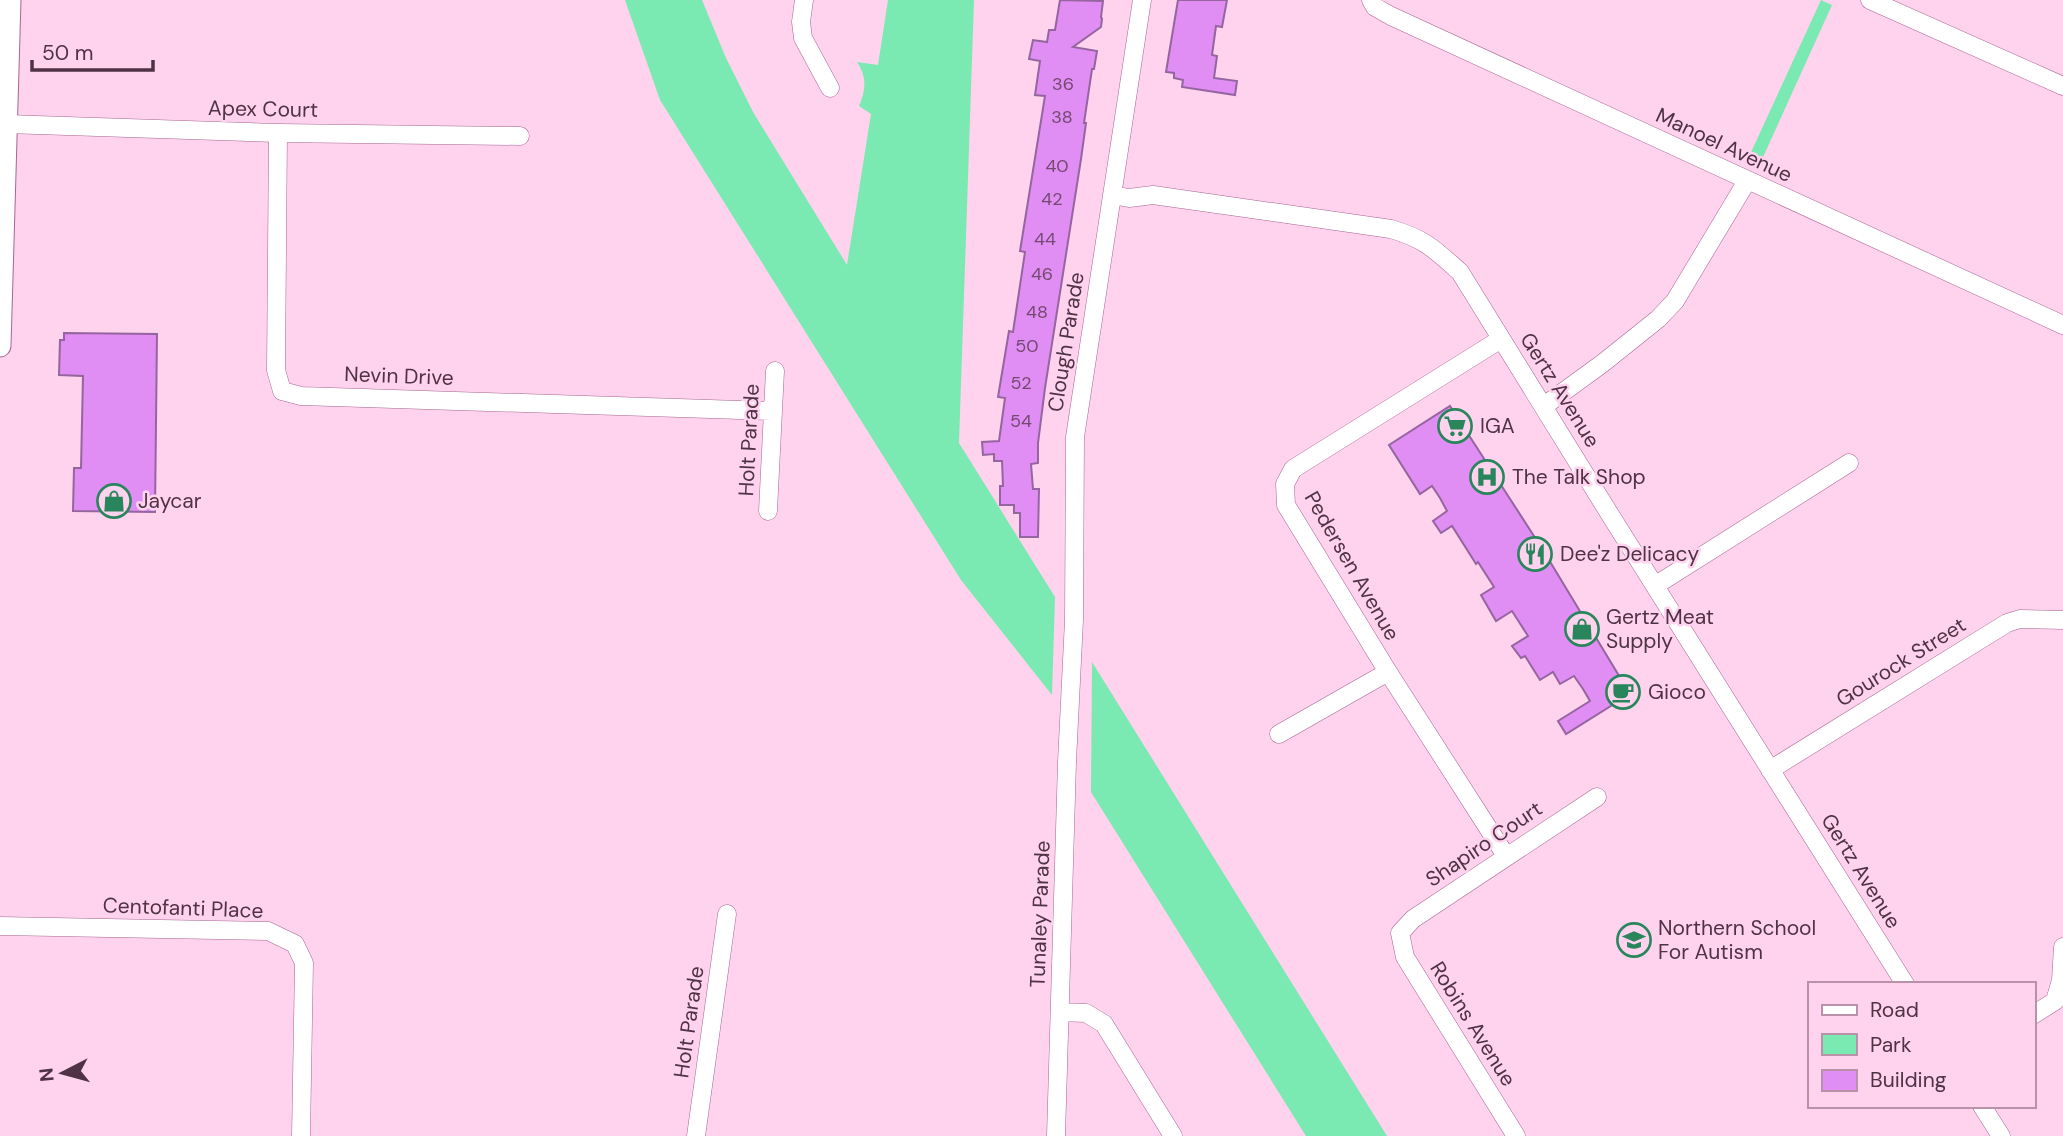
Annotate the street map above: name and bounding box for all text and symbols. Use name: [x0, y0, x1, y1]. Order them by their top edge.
scale bar: [32, 28, 152, 72]
text: 50 m: [42, 39, 93, 67]
house number: 36: [1052, 72, 1074, 96]
street label: Apex Court: [208, 94, 318, 124]
street label: Manoel Avenue: [1651, 101, 1797, 189]
house number: 38: [1051, 105, 1073, 129]
house number: 40: [1045, 154, 1069, 178]
house number: 42: [1041, 187, 1063, 211]
house number: 44: [1034, 227, 1056, 251]
house number: 46: [1031, 262, 1053, 286]
street label: Clough Parade: [1041, 270, 1091, 414]
house number: 48: [1026, 300, 1048, 324]
street label: Gertz Avenue: [1514, 327, 1606, 453]
house number: 50: [1015, 334, 1039, 358]
street label: Nevin Drive: [344, 360, 454, 392]
house number: 52: [1010, 371, 1032, 395]
street label: Holt Parade: [732, 383, 766, 497]
supermarket icon: IGA: [1436, 407, 1474, 445]
house number: 54: [1010, 409, 1032, 433]
place label: IGA: [1480, 412, 1515, 440]
hospital icon: The Talk Shop: [1468, 458, 1506, 496]
place label: The Talk Shop: [1512, 463, 1646, 491]
shop icon: Jaycar: [95, 482, 133, 520]
street label: Pedersen Avenue: [1298, 486, 1406, 646]
place label: Jaycar: [138, 487, 202, 515]
restaurant icon: Dee'z Delicacy: [1516, 535, 1554, 573]
place label: Dee'z Delicacy: [1560, 540, 1699, 568]
place label: Gertz Meat Supply: [1606, 603, 1714, 655]
shop icon: Gertz Meat Supply: [1563, 610, 1601, 648]
street label: Gourock Street: [1831, 611, 1971, 713]
cafe icon: Gioco: [1604, 673, 1642, 711]
place label: Gioco: [1648, 678, 1706, 706]
street label: Shapiro Court: [1420, 795, 1548, 893]
street label: Gertz Avenue: [1815, 808, 1907, 934]
street label: Tunaley Parade: [1023, 840, 1057, 988]
street label: Centofanti Place: [102, 891, 264, 925]
place label: Northern School For Autism: [1658, 914, 1816, 966]
school or university icon: Northern School For Autism: [1615, 921, 1653, 959]
street label: Robins Avenue: [1423, 956, 1523, 1092]
street label: Holt Parade: [667, 964, 711, 1080]
legend: [1808, 982, 2035, 1108]
text: Road: [1870, 996, 1919, 1024]
text: Park: [1870, 1031, 1912, 1059]
north arrow: [28, 1038, 98, 1108]
text: Building: [1870, 1066, 1947, 1094]
text: N: [33, 1067, 60, 1083]

